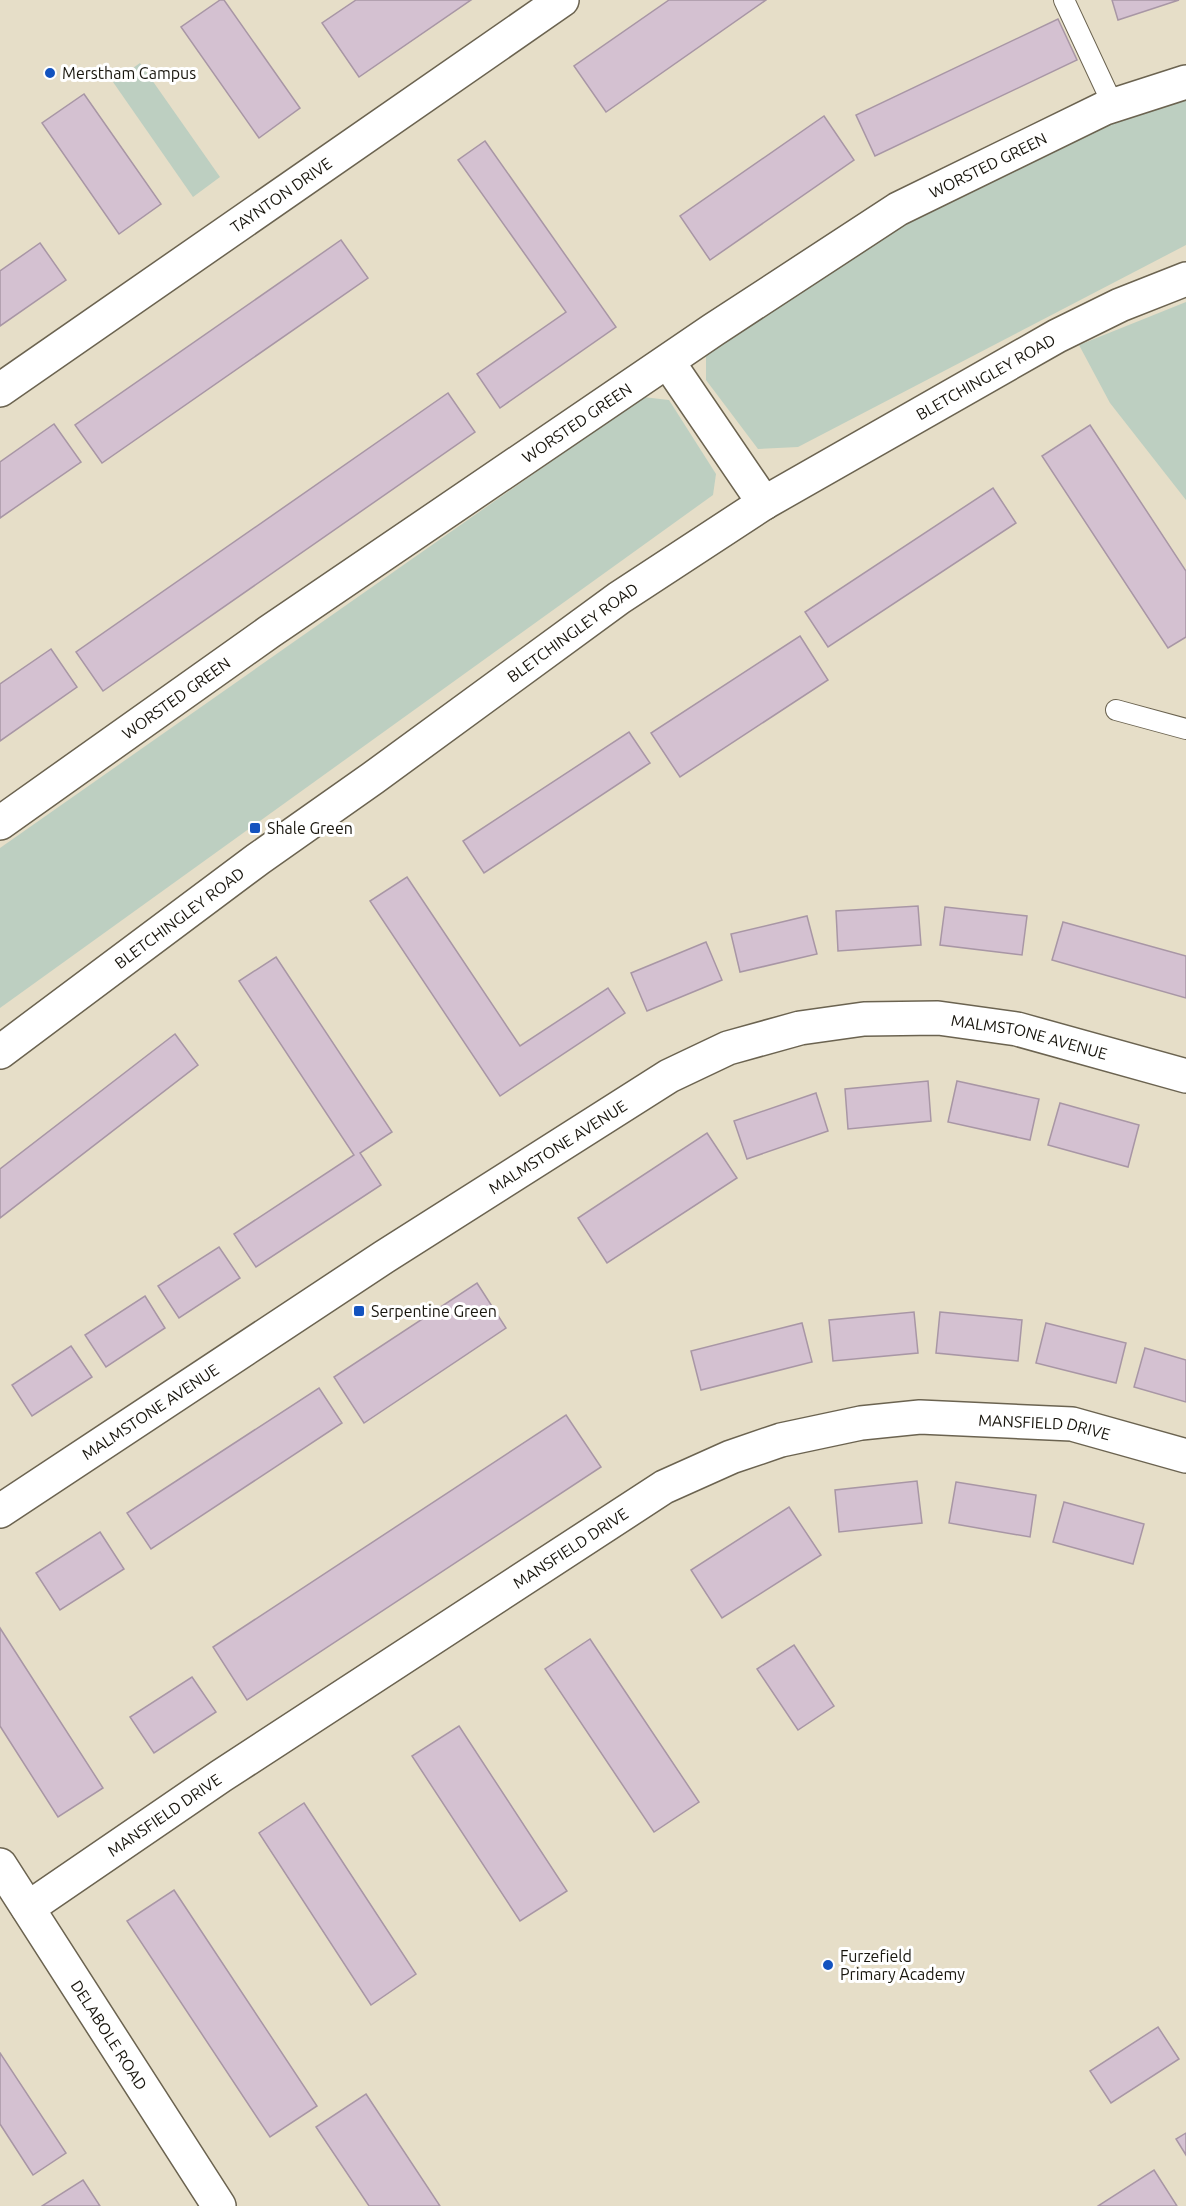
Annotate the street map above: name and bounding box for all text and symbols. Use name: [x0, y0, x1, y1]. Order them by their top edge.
place label: Merstham Campus: [62, 64, 196, 82]
marker: Merstham Campus: [43, 66, 57, 80]
street label: WORSTED GREEN: [926, 129, 1050, 201]
street label: TAYNTON DRIVE: [227, 154, 335, 236]
street label: BLETCHINGLEY ROAD: [913, 330, 1058, 423]
street label: WORSTED GREEN: [519, 379, 635, 466]
street label: BLETCHINGLEY ROAD: [504, 579, 641, 686]
street label: WORSTED GREEN: [119, 653, 234, 742]
place label: Shale Green: [267, 819, 353, 837]
marker: Shale Green: [248, 821, 262, 835]
street label: BLETCHINGLEY ROAD: [111, 864, 248, 972]
street label: MALMSTONE AVENUE: [950, 1011, 1110, 1063]
street label: MALMSTONE AVENUE: [485, 1096, 630, 1197]
place label: Serpentine Green: [371, 1302, 497, 1320]
marker: Serpentine Green: [352, 1304, 366, 1318]
street label: MALMSTONE AVENUE: [78, 1360, 222, 1463]
street label: MANSFIELD DRIVE: [978, 1411, 1112, 1443]
street label: MANSFIELD DRIVE: [510, 1504, 631, 1592]
street label: MANSFIELD DRIVE: [104, 1770, 224, 1860]
place label: Furzefield Primary Academy: [840, 1947, 965, 1983]
marker: Furzefield Primary Academy: [821, 1958, 835, 1972]
street label: DELABOLE ROAD: [67, 1977, 151, 2093]

